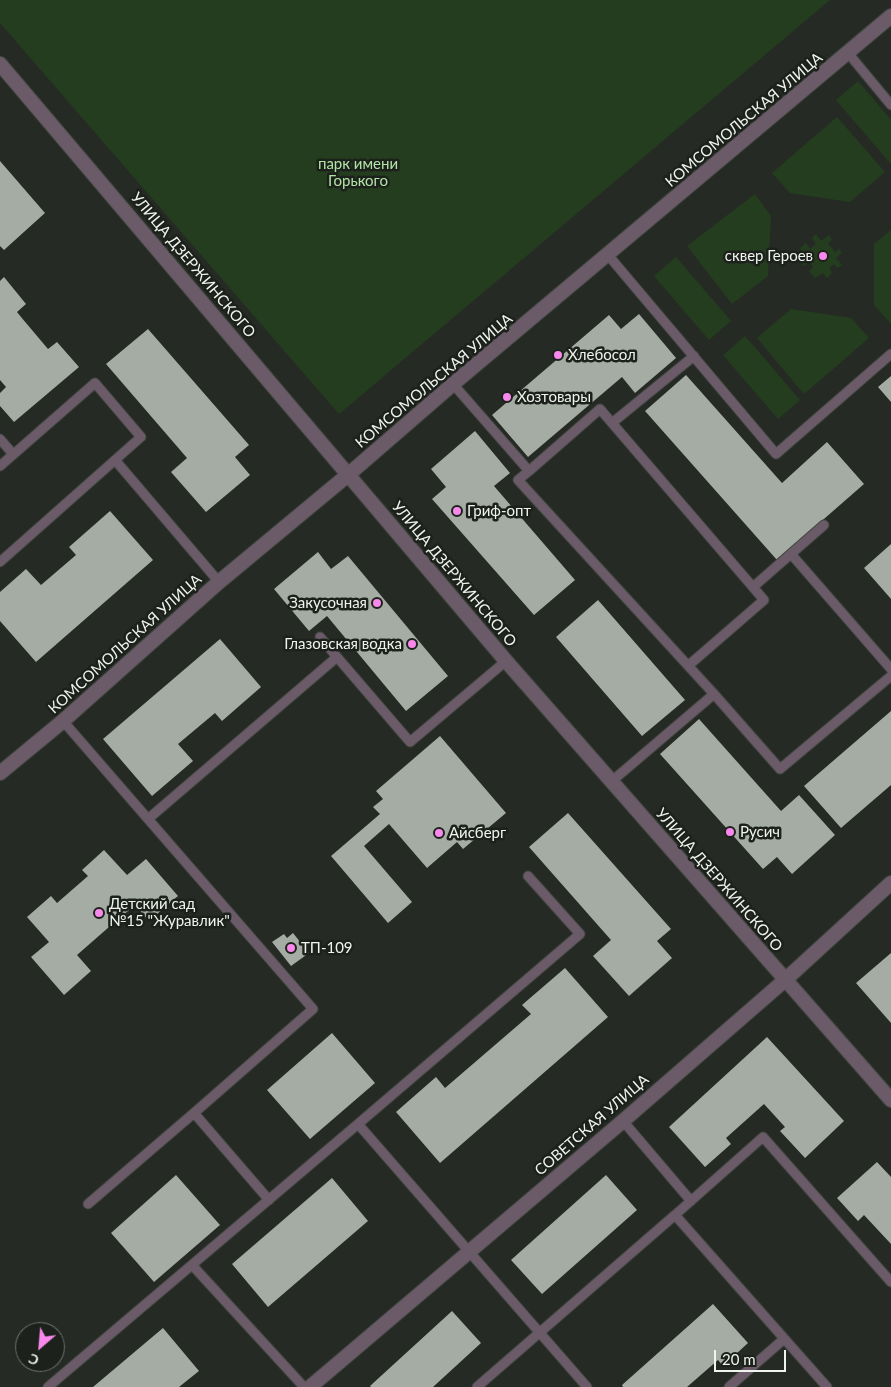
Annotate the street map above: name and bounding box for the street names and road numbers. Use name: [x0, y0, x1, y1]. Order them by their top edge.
street label: КОМСОМОЛЬСКАЯ УЛИЦА: [662, 49, 826, 191]
street label: УЛИЦА ДЗЕРЖИНСКОГО: [127, 189, 259, 341]
street label: КОМСОМОЛЬСКАЯ УЛИЦА: [352, 310, 516, 452]
street label: УЛИЦА ДЗЕРЖИНСКОГО: [388, 498, 520, 650]
street label: КОМСОМОЛЬСКАЯ УЛИЦА: [45, 571, 205, 717]
street label: УЛИЦА ДЗЕРЖИНСКОГО: [652, 805, 786, 955]
street label: СОВЕТСКАЯ УЛИЦА: [531, 1071, 653, 1179]

